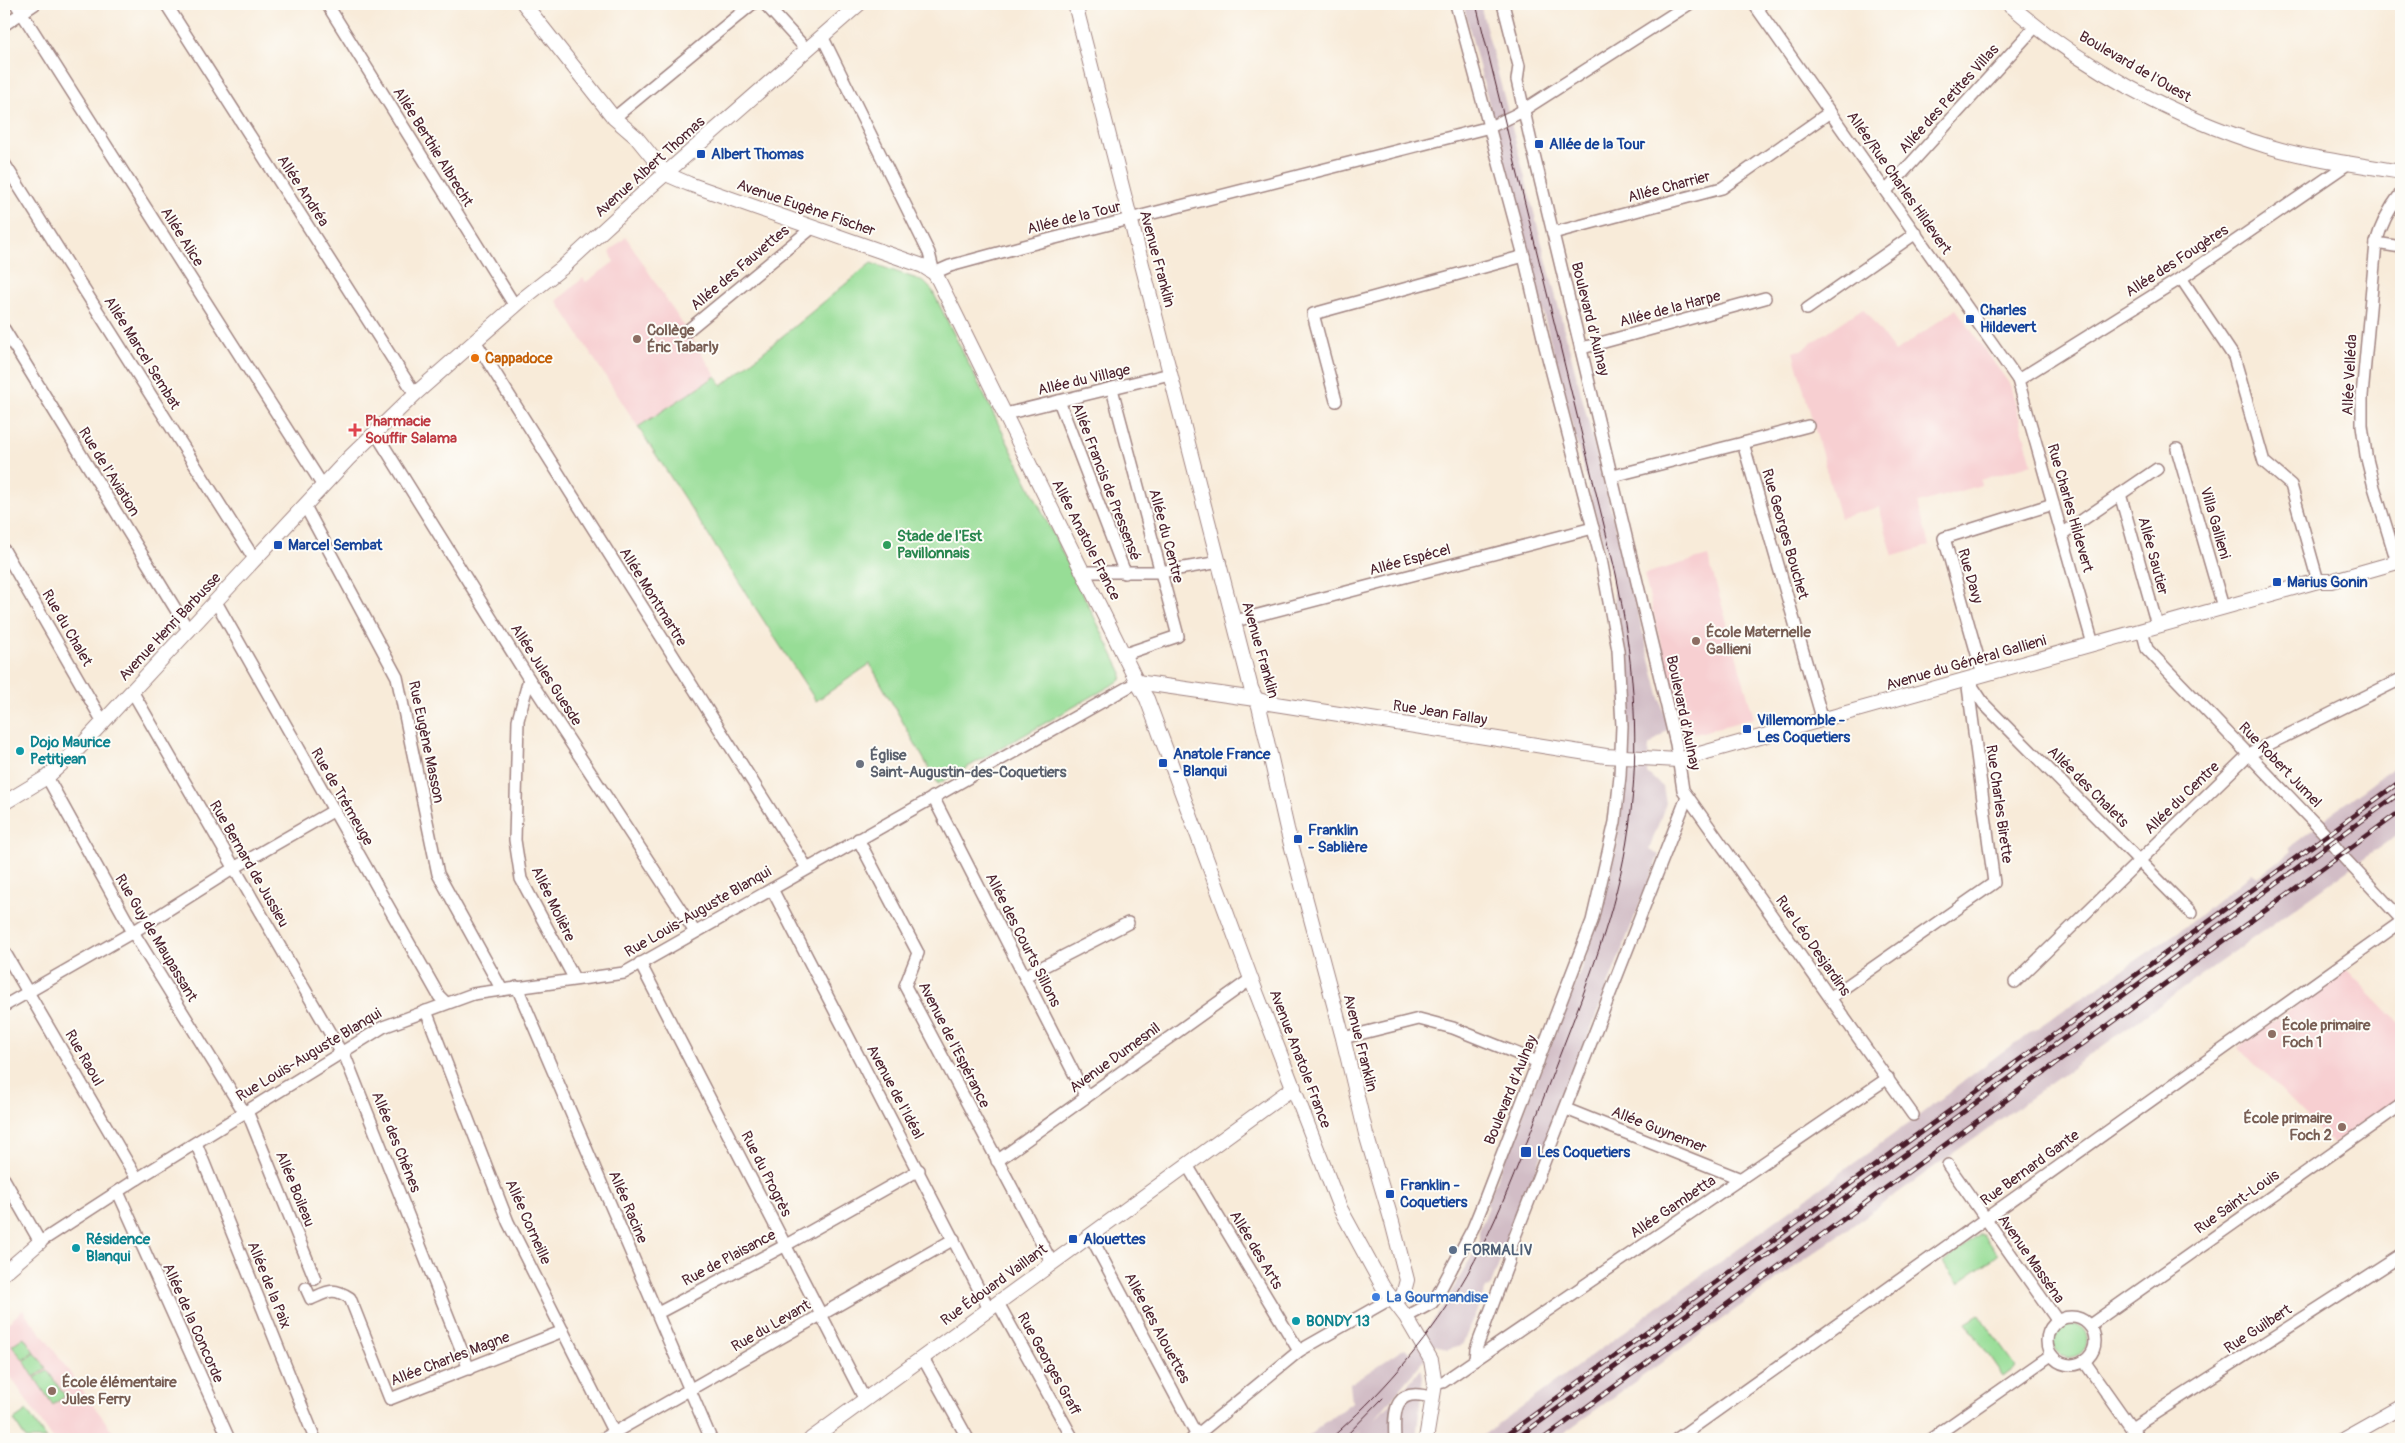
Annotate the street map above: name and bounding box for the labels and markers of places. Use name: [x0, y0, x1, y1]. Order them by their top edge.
place label: Allée de la Tour: [1549, 135, 1646, 154]
marker: Allée de la Tour: [1533, 138, 1545, 150]
place label: Albert Thomas: [711, 145, 804, 164]
marker: Albert Thomas: [695, 148, 707, 160]
place label: Charles Hildevert: [1980, 301, 2037, 337]
marker: Charles Hildevert: [1964, 313, 1976, 325]
place label: Collège Éric Tabarly: [647, 321, 719, 357]
marker: Collège Éric Tabarly: [631, 333, 643, 345]
place label: Cappadoce: [485, 349, 553, 368]
marker: Cappadoce: [469, 352, 481, 364]
place label: Pharmacie Souffir Salama: [365, 412, 457, 448]
marker: Pharmacie Souffir Salama: [349, 424, 361, 436]
place label: Stade de l'Est Pavillonnais: [897, 527, 983, 563]
place label: Marcel Sembat: [288, 536, 383, 555]
marker: Marcel Sembat: [272, 539, 284, 551]
marker: Stade de l'Est Pavillonnais: [881, 539, 893, 551]
place label: Marius Gonin: [2287, 573, 2368, 592]
marker: Marius Gonin: [2271, 576, 2283, 588]
place label: École Maternelle Gallieni: [1706, 623, 1811, 659]
marker: École Maternelle Gallieni: [1690, 635, 1702, 647]
place label: Villemomble - Les Coquetiers: [1757, 711, 1851, 747]
marker: Villemomble - Les Coquetiers: [1741, 723, 1753, 735]
place label: Dojo Maurice Petitjean: [30, 733, 111, 769]
marker: Dojo Maurice Petitjean: [14, 745, 26, 757]
place label: Anatole France - Blanqui: [1173, 745, 1271, 781]
place label: Église Saint-Augustin-des-Coquetiers: [870, 746, 1067, 782]
marker: Anatole France - Blanqui: [1157, 757, 1169, 769]
marker: Église Saint-Augustin-des-Coquetiers: [854, 758, 866, 770]
place label: Franklin - Sablière: [1308, 821, 1368, 857]
marker: Franklin - Sablière: [1292, 833, 1304, 845]
place label: École primaire Foch 1: [2282, 1016, 2371, 1052]
marker: École primaire Foch 1: [2266, 1028, 2278, 1040]
place label: École primaire Foch 2: [2244, 1109, 2333, 1145]
marker: École primaire Foch 2: [2336, 1121, 2348, 1133]
place label: Les Coquetiers: [1537, 1143, 1631, 1162]
marker: Les Coquetiers: [1519, 1145, 1533, 1159]
place label: Franklin - Coquetiers: [1400, 1176, 1468, 1212]
marker: Franklin - Coquetiers: [1384, 1188, 1396, 1200]
place label: Résidence Blanqui: [86, 1230, 151, 1266]
place label: Alouettes: [1083, 1230, 1146, 1249]
marker: Alouettes: [1067, 1233, 1079, 1245]
place label: FORMALIV: [1463, 1241, 1532, 1260]
marker: Résidence Blanqui: [70, 1242, 82, 1254]
marker: FORMALIV: [1447, 1244, 1459, 1256]
place label: La Gourmandise: [1386, 1288, 1489, 1307]
marker: La Gourmandise: [1370, 1291, 1382, 1303]
place label: BONDY 13: [1306, 1312, 1370, 1331]
marker: BONDY 13: [1290, 1315, 1302, 1327]
place label: École élémentaire Jules Ferry: [62, 1373, 177, 1409]
marker: École élémentaire Jules Ferry: [46, 1385, 58, 1397]

